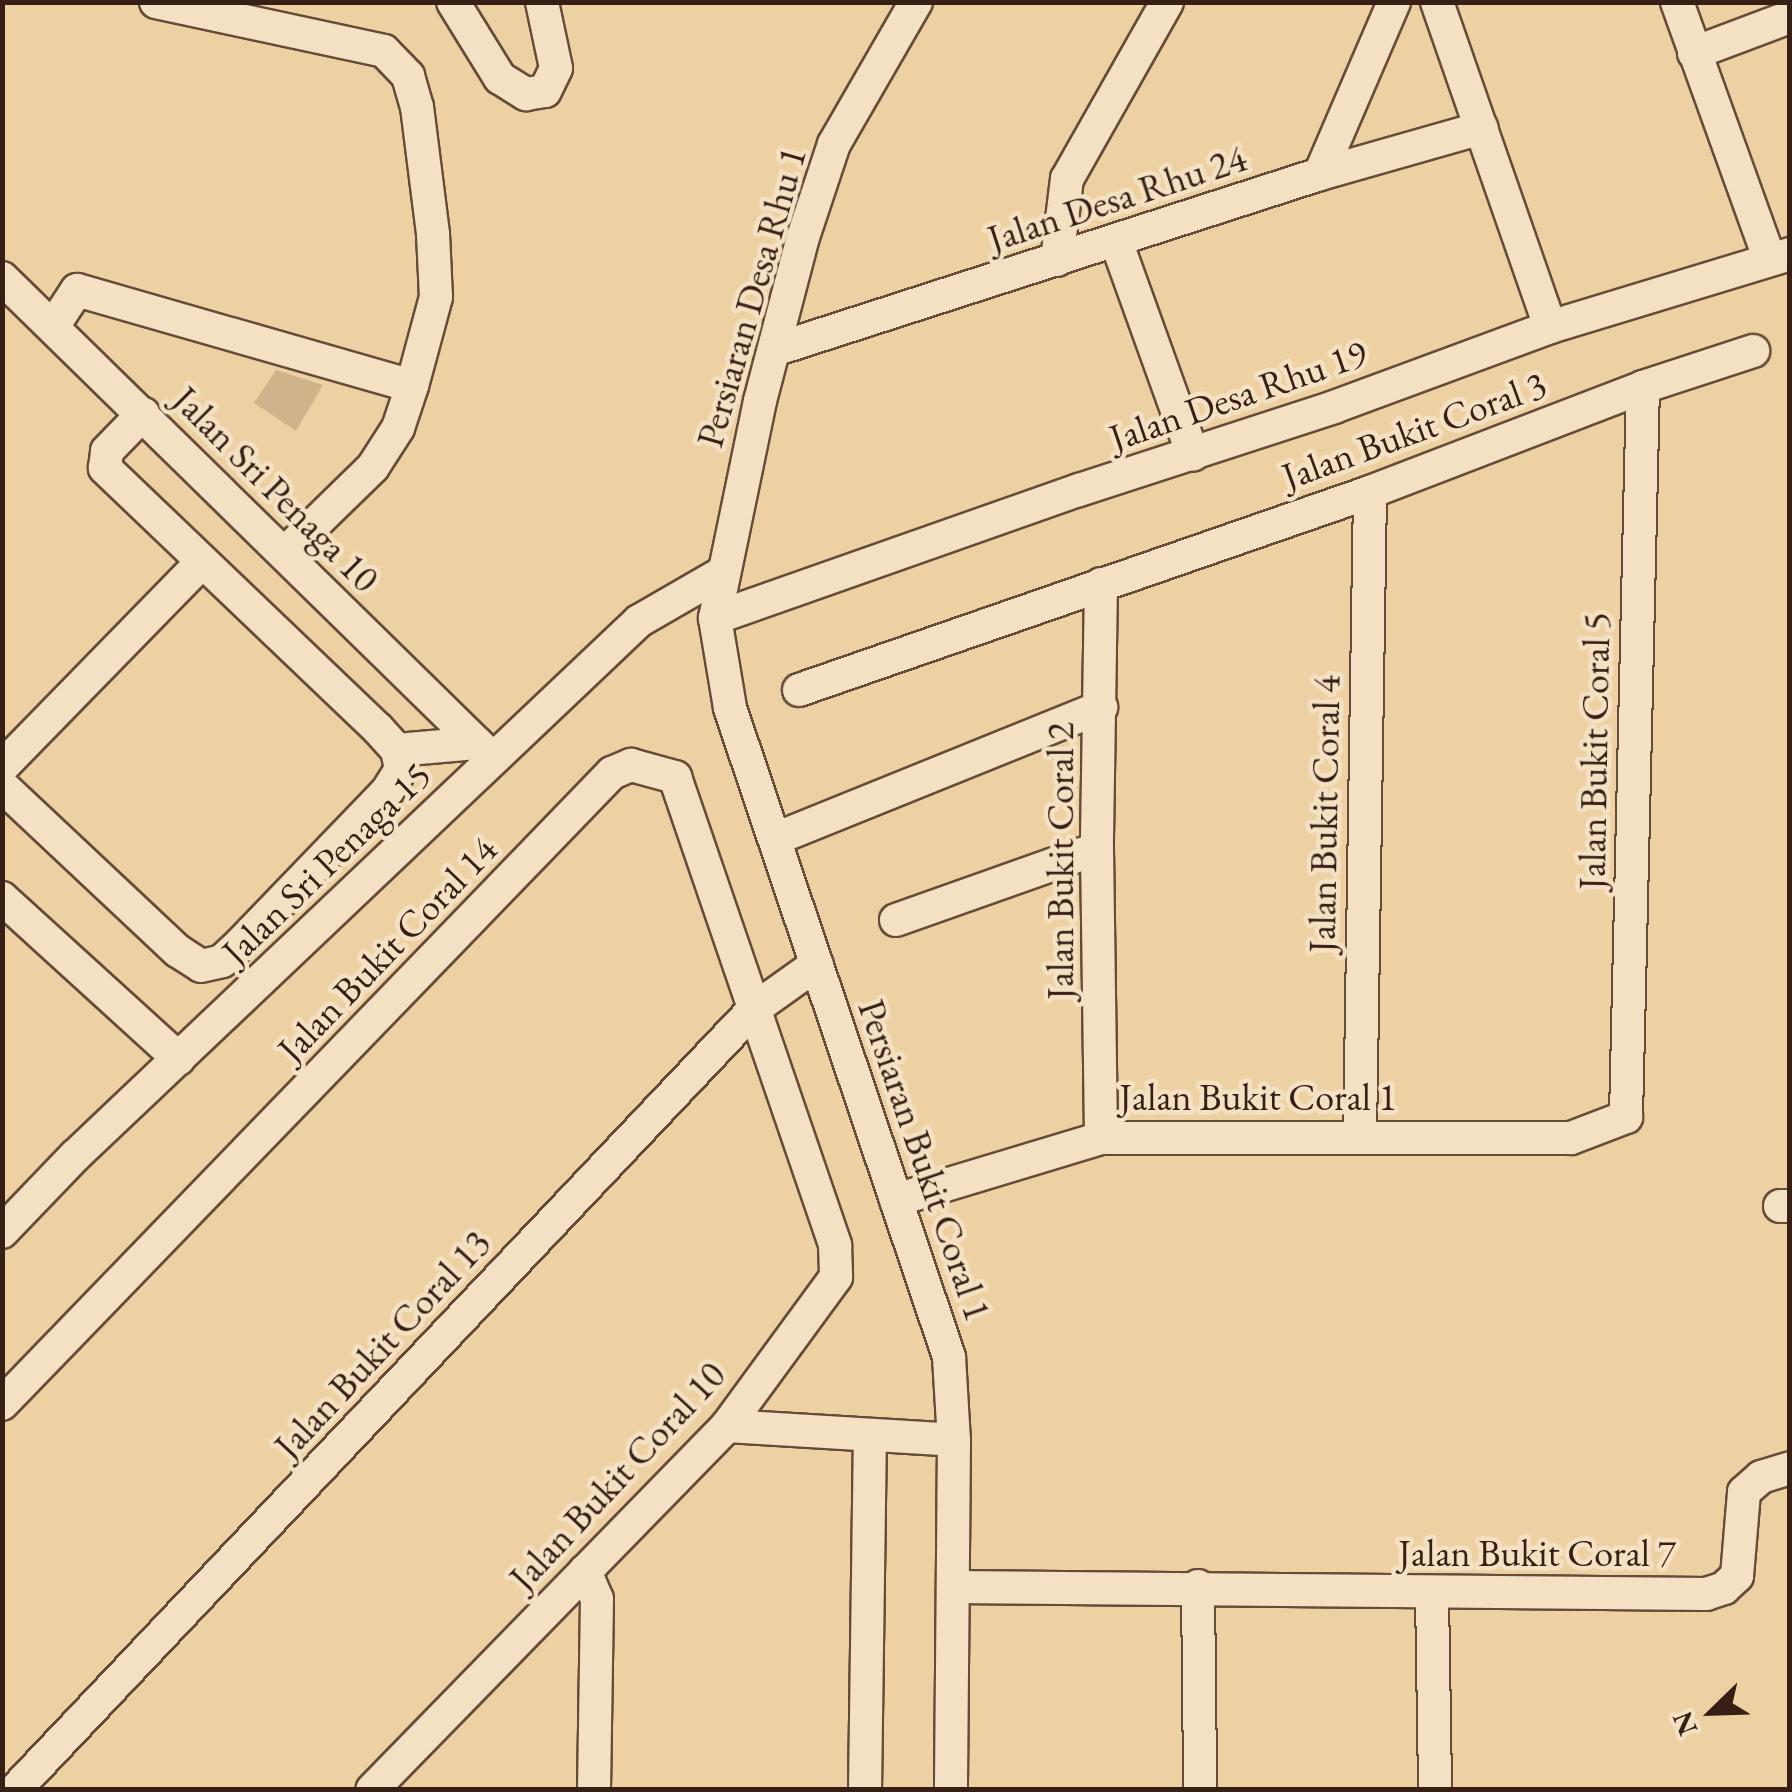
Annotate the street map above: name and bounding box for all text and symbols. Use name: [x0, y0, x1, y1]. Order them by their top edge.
street label: Jalan Desa Rhu 24: [982, 135, 1252, 261]
street label: Persiaran Desa Rhu 1: [686, 142, 816, 452]
street label: Jalan Desa Rhu 19: [1103, 330, 1373, 460]
street label: Jalan Bukit Coral 3: [1276, 361, 1552, 499]
street label: Jalan Sri Penaga 10: [164, 377, 388, 601]
street label: Jalan Bukit Coral 5: [1569, 612, 1619, 890]
street label: Jalan Bukit Coral 4: [1299, 675, 1349, 953]
street label: Jalan Bukit Coral 2: [1037, 722, 1083, 1000]
street label: Jalan Sri Penaga 15: [212, 752, 440, 974]
street label: Jalan Bukit Coral 14: [268, 827, 506, 1071]
street label: Persiaran Bukit Coral 1: [849, 994, 1001, 1326]
street label: Jalan Bukit Coral 1: [1119, 1074, 1397, 1120]
street label: Jalan Bukit Coral 13: [264, 1220, 500, 1468]
street label: Jalan Bukit Coral 10: [499, 1352, 735, 1600]
street label: Jalan Bukit Coral 7: [1398, 1530, 1676, 1576]
north arrow: [1662, 1662, 1762, 1762]
text: N: [1663, 1706, 1705, 1741]

